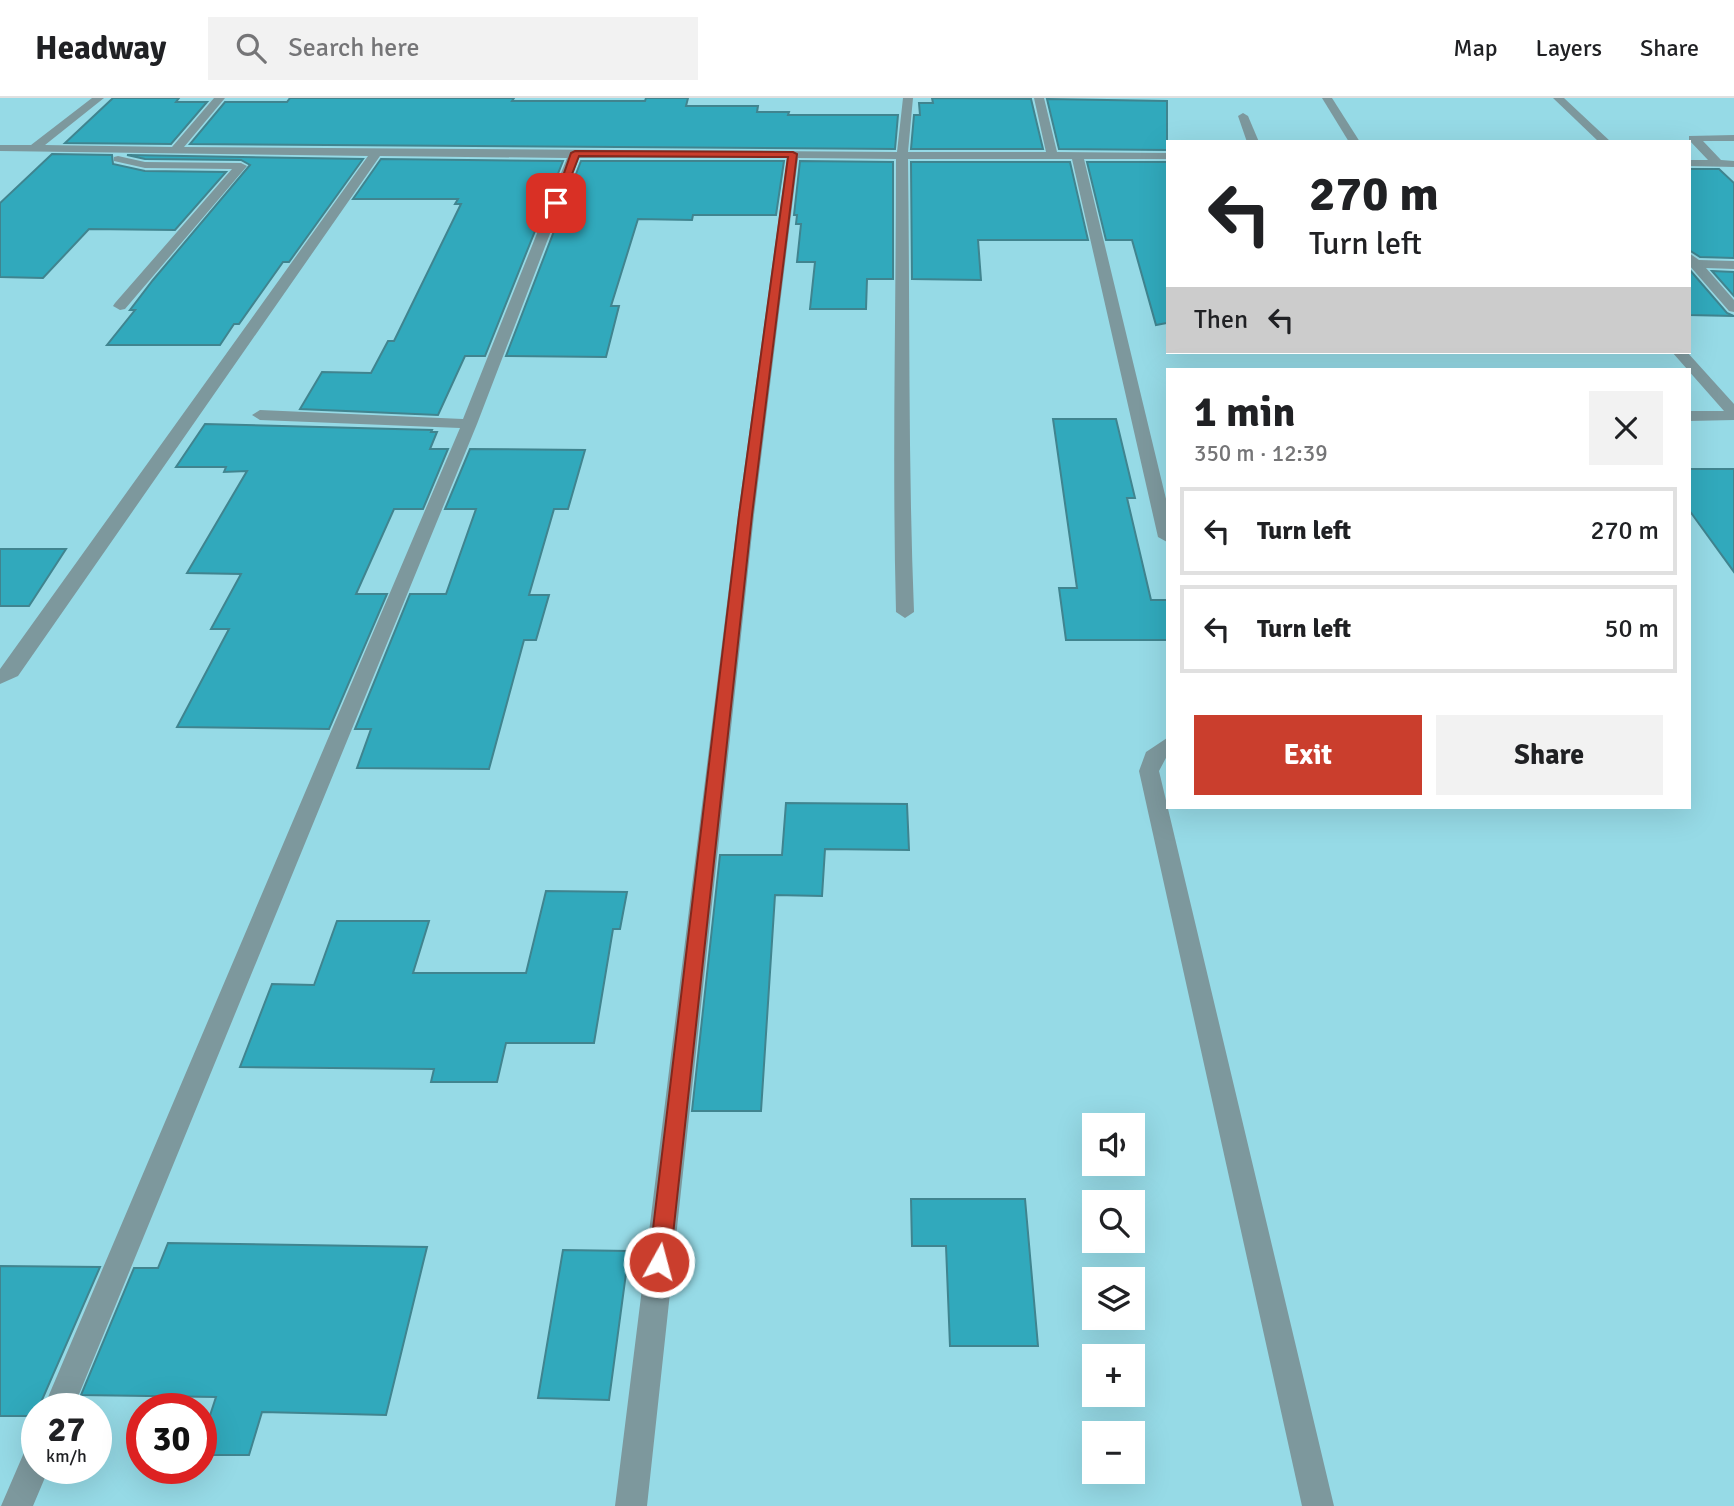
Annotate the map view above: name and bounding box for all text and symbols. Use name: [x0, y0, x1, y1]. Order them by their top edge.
search box: [208, 17, 698, 80]
text: Headway: [35, 28, 166, 69]
icon: search: [232, 29, 270, 67]
text: Search here: [288, 32, 419, 64]
text: Map: [1453, 33, 1498, 63]
text: Layers: [1536, 33, 1602, 63]
text: Share: [1640, 33, 1699, 63]
text: 270 m: [1309, 164, 1439, 224]
icon: left: [1194, 168, 1285, 259]
pin: [526, 173, 586, 233]
icon: arrive: [537, 184, 575, 222]
text: Turn left: [1309, 224, 1422, 263]
icon: left: [1262, 301, 1300, 339]
text: Then: [1194, 304, 1248, 336]
text: 1 min: [1194, 387, 1295, 438]
button: close: [1589, 391, 1663, 465]
text: 350 m · 12:39: [1194, 439, 1328, 468]
icon: left: [1198, 512, 1236, 550]
text: Turn left: [1257, 515, 1351, 547]
text: 270 m: [1590, 515, 1659, 547]
icon: left: [1198, 610, 1236, 648]
text: Turn left: [1257, 613, 1351, 645]
text: 50 m: [1604, 613, 1659, 645]
button: Exit: [1194, 715, 1422, 795]
button: Share: [1436, 715, 1663, 795]
map controls: [1082, 1113, 1145, 1484]
button: sound: [1082, 1113, 1145, 1176]
button: search: [1082, 1190, 1145, 1253]
position arrow: [622, 1225, 696, 1299]
button: layers: [1082, 1267, 1145, 1330]
button: +: [1082, 1344, 1145, 1407]
speed limit sign: 30: [126, 1393, 217, 1484]
text: 27: [48, 1408, 85, 1451]
button: −: [1082, 1421, 1145, 1484]
text: km/h: [46, 1445, 87, 1467]

